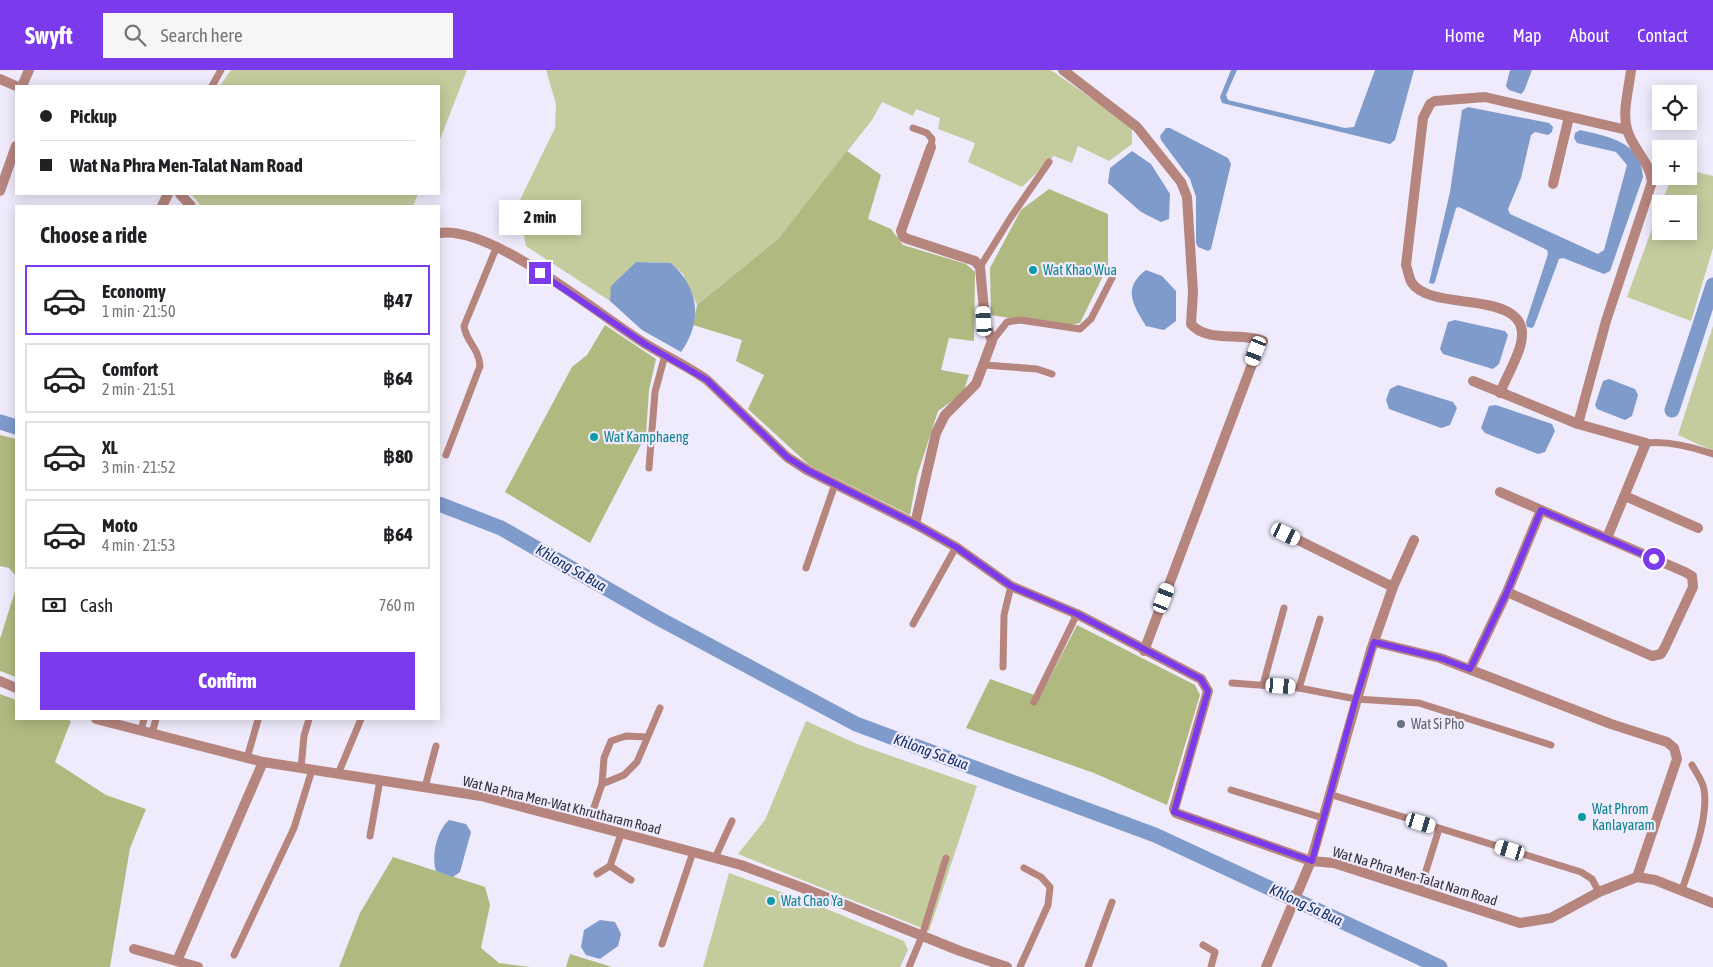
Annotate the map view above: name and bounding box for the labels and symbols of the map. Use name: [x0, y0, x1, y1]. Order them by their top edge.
callout: 2 min: [499, 200, 581, 236]
route end: [529, 262, 551, 284]
place label: Wat Khao Wua: [1043, 262, 1117, 278]
marker: Wat Khao Wua: [1027, 264, 1039, 276]
car: [975, 306, 992, 336]
car: [1243, 334, 1268, 368]
place label: Wat Kamphaeng: [604, 429, 688, 445]
marker: Wat Kamphaeng: [588, 431, 600, 443]
car: [1269, 521, 1302, 547]
water label: Khlong Sa Bua: [533, 541, 610, 595]
route start: [1643, 548, 1665, 570]
car: [1151, 581, 1176, 615]
car: [1265, 677, 1296, 695]
place label: Wat Si Pho: [1411, 716, 1464, 732]
marker: Wat Si Pho: [1395, 718, 1407, 730]
water label: Khlong Sa Bua: [891, 730, 971, 773]
street label: Wat Na Phra Men-Wat Khrutharam Road: [461, 773, 663, 837]
place label: Wat Phrom Kanlayaram: [1592, 801, 1655, 833]
car: [1404, 811, 1437, 835]
marker: Wat Phrom Kanlayaram: [1576, 811, 1588, 823]
car: [1493, 838, 1526, 862]
street label: Wat Na Phra Men-Talat Nam Road: [1331, 843, 1499, 909]
water label: Khlong Sa Bua: [1267, 880, 1345, 929]
place label: Wat Chao Ya: [781, 893, 843, 909]
marker: Wat Chao Ya: [765, 895, 777, 907]

